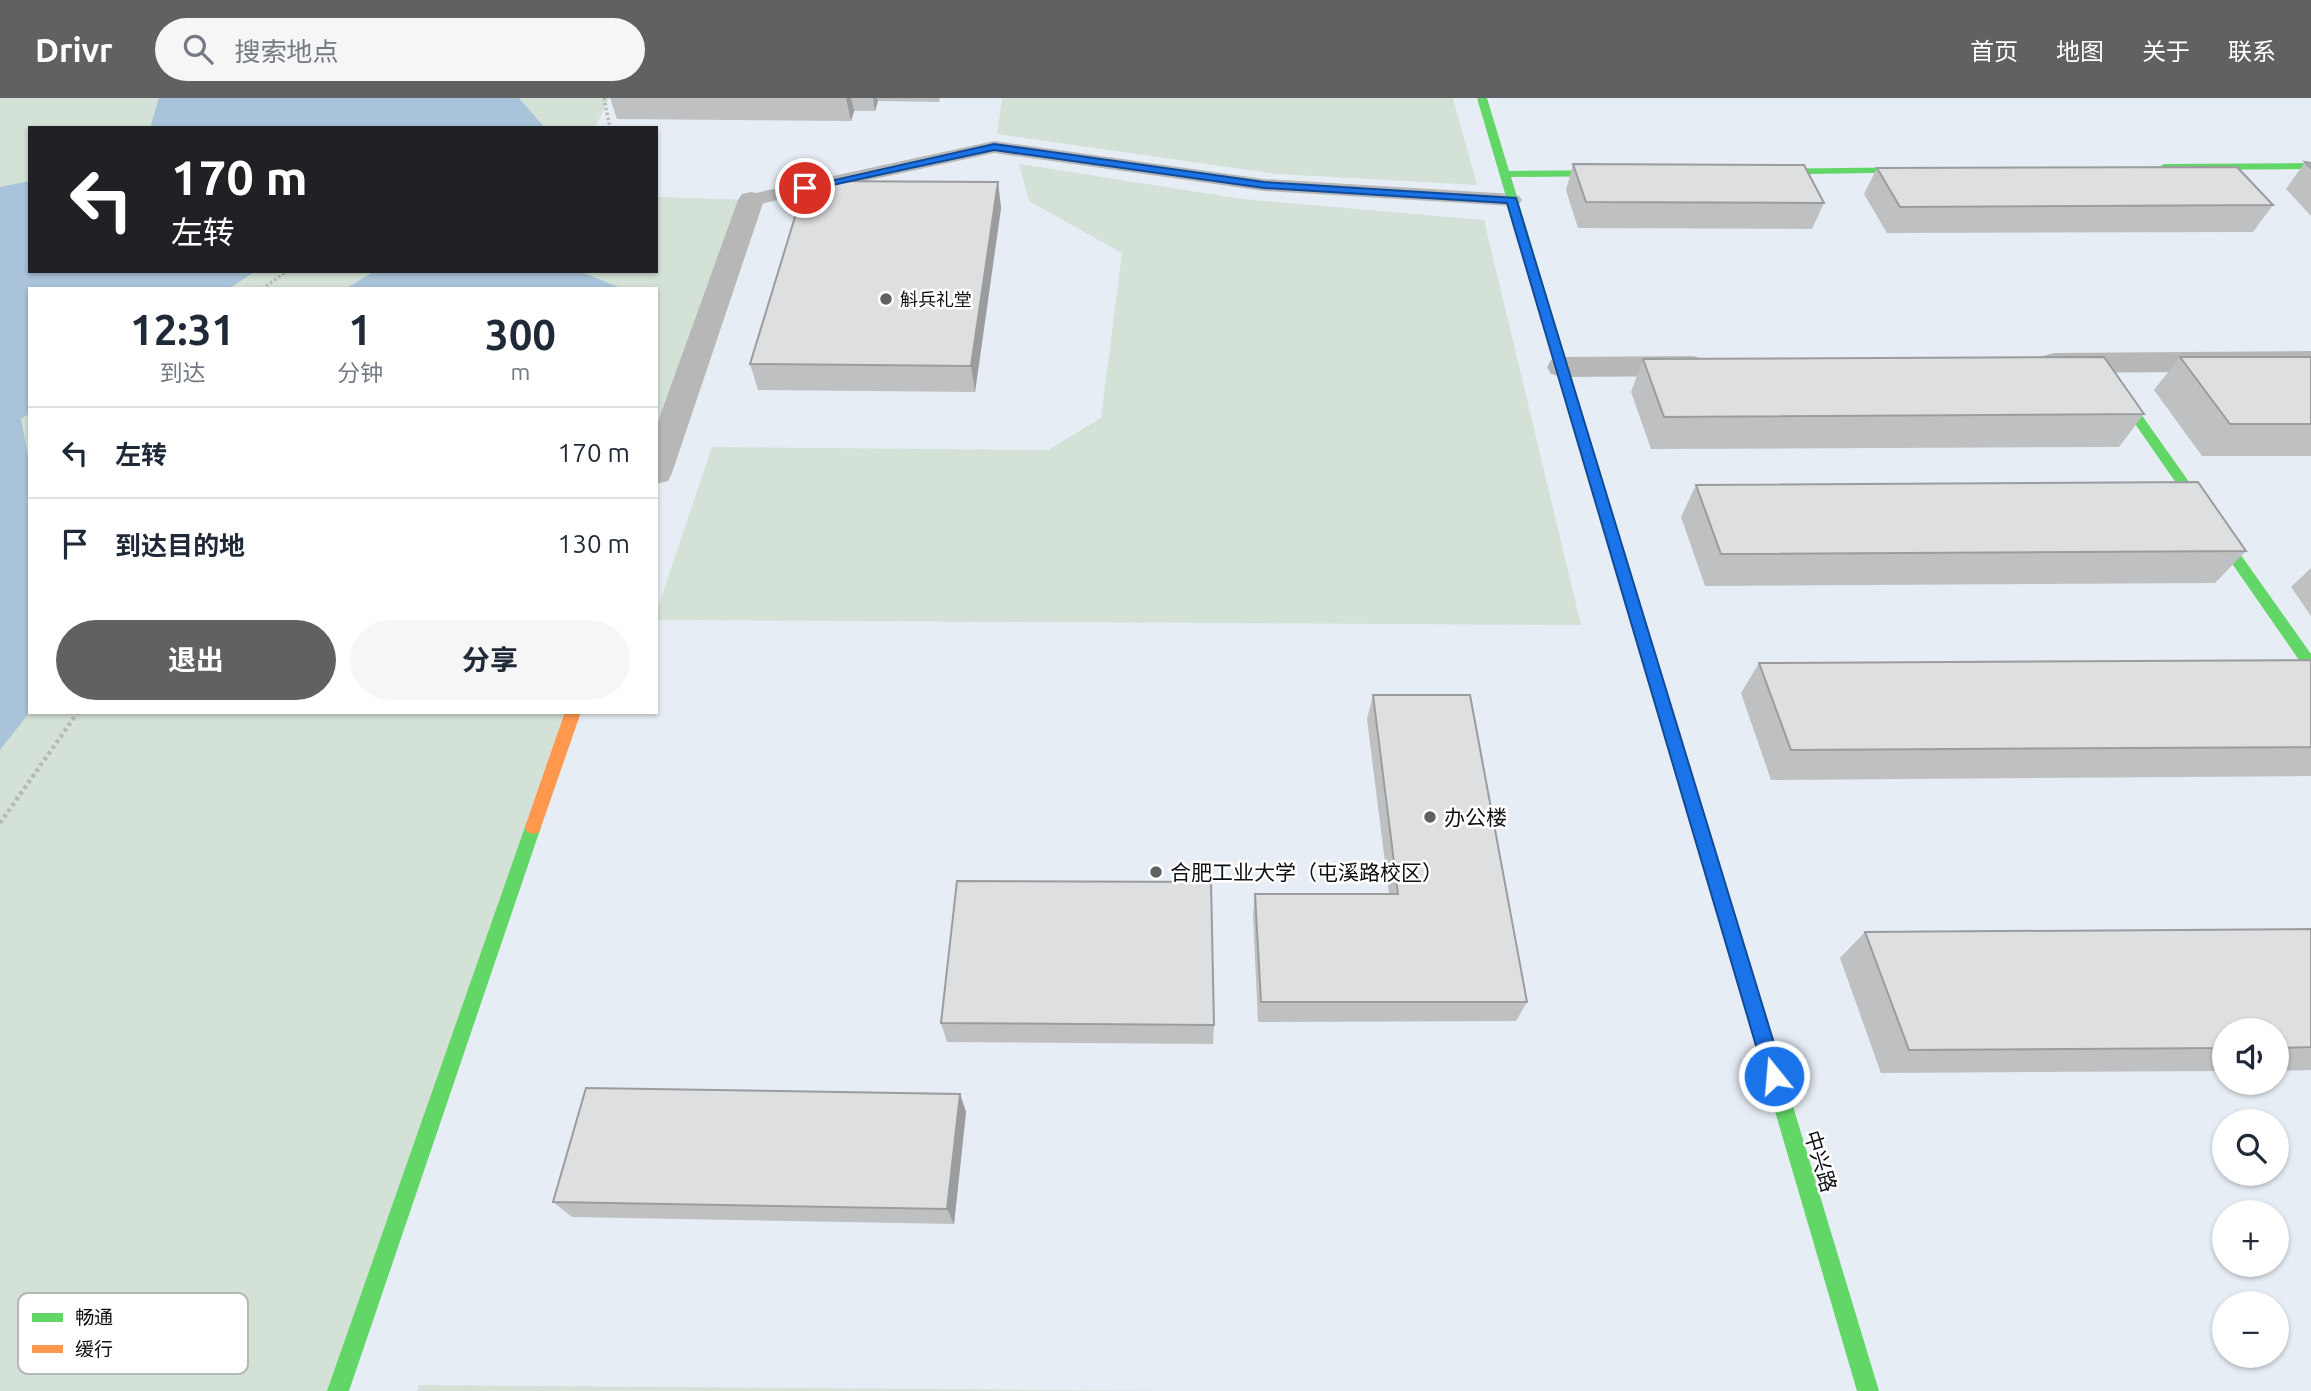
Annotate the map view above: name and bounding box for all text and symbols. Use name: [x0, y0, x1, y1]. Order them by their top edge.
search box: [155, 18, 645, 81]
icon: search: [179, 30, 217, 68]
text: Drivr: [35, 31, 113, 68]
text: 搜索地点: [235, 37, 339, 66]
text: 首页: [1970, 38, 2018, 65]
text: 地图: [2056, 38, 2104, 65]
text: 关于: [2142, 38, 2190, 65]
text: 联系: [2228, 38, 2276, 65]
text: 170 m: [171, 149, 308, 204]
icon: left: [56, 154, 147, 245]
pin: [775, 158, 835, 218]
icon: arrive: [786, 169, 824, 207]
text: 左转: [171, 214, 235, 250]
place label: 斛兵礼堂: [900, 289, 972, 309]
marker: 斛兵礼堂: [878, 291, 894, 307]
text: 12:31: [130, 306, 235, 353]
text: 1: [348, 306, 372, 353]
text: 300: [485, 311, 556, 358]
text: m: [511, 359, 530, 384]
text: 到达: [160, 360, 206, 385]
text: 分钟: [337, 360, 383, 385]
icon: left: [56, 434, 94, 472]
text: 170 m: [558, 438, 630, 467]
text: 左转: [115, 440, 167, 469]
icon: arrive: [56, 525, 94, 563]
text: 130 m: [558, 529, 630, 558]
text: 到达目的地: [115, 531, 245, 560]
button: 退出: [56, 620, 336, 700]
button: 分享: [350, 620, 630, 700]
place label: 办公楼: [1444, 805, 1507, 829]
marker: 办公楼: [1422, 809, 1438, 825]
place label: 合肥工业大学（屯溪路校区）: [1170, 860, 1443, 884]
marker: 合肥工业大学（屯溪路校区）: [1148, 864, 1164, 880]
map controls: [2212, 1018, 2289, 1368]
button: sound: [2212, 1018, 2289, 1095]
position arrow: [1737, 1039, 1811, 1113]
button: search: [2212, 1109, 2289, 1186]
street label: 中兴路: [1800, 1127, 1842, 1195]
button: +: [2212, 1200, 2289, 1277]
button: −: [2212, 1291, 2289, 1368]
legend: [18, 1293, 248, 1374]
text: 畅通: [75, 1306, 113, 1328]
text: 缓行: [75, 1338, 113, 1360]

